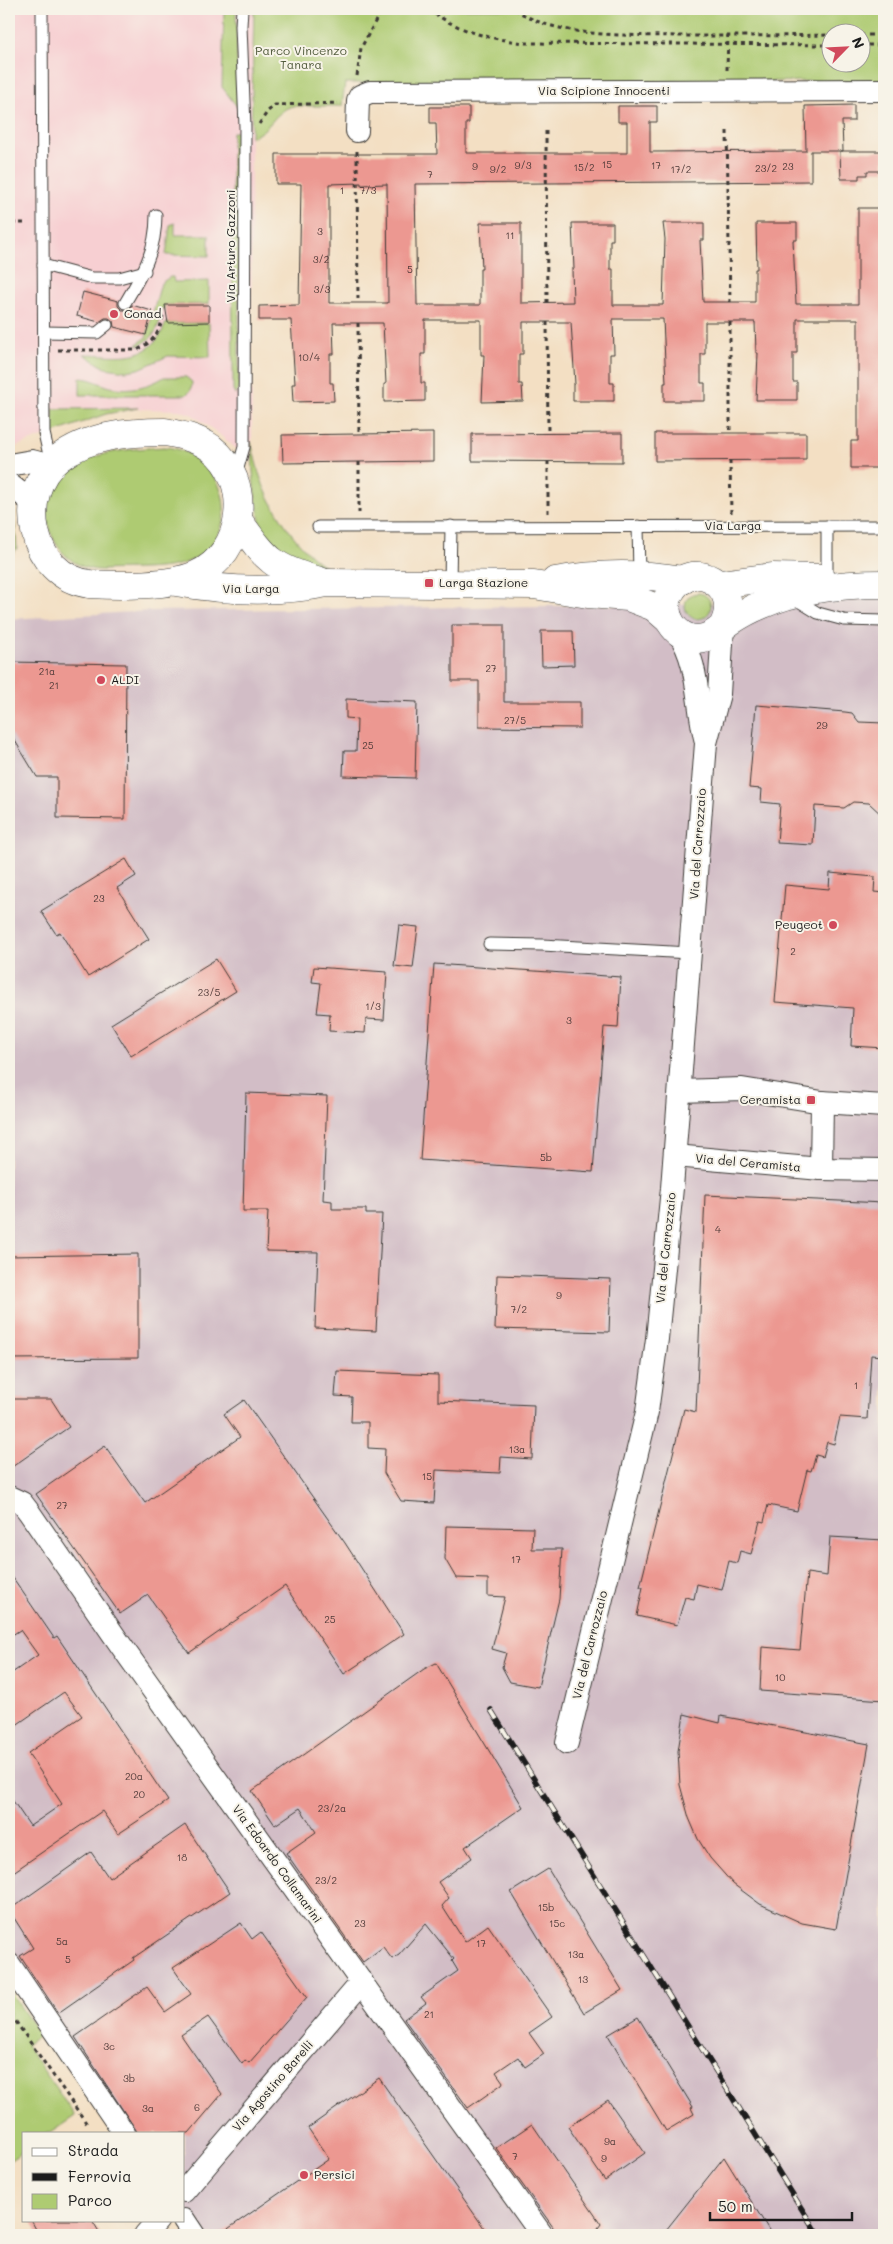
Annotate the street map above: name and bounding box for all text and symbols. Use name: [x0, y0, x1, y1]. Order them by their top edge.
north arrow: [820, 22, 870, 72]
text: N: [847, 34, 869, 51]
park label: Parco Vincenzo Tanara: [255, 42, 347, 72]
street label: Via Scipione Innocenti: [538, 82, 670, 98]
house number: 15: [602, 157, 612, 171]
house number: 9/3: [514, 158, 532, 172]
house number: 17: [651, 158, 661, 172]
house number: 9: [472, 159, 478, 173]
house number: 23: [782, 159, 794, 173]
house number: 15/2: [573, 160, 595, 174]
house number: 23/2: [755, 161, 777, 175]
house number: 9/2: [490, 162, 506, 176]
house number: 17/2: [671, 162, 691, 176]
house number: 7: [427, 167, 433, 181]
house number: 1: [340, 183, 344, 197]
house number: 7/3: [360, 183, 376, 197]
street label: Via Arturo Gazzoni: [222, 189, 238, 303]
house number: 3: [317, 224, 323, 238]
house number: 11: [506, 228, 514, 242]
house number: 3/2: [313, 252, 329, 266]
house number: 5: [407, 262, 413, 276]
house number: 3/3: [314, 282, 331, 296]
place label: Conad: [124, 305, 162, 321]
marker: Conad: [108, 308, 120, 320]
house number: 10/4: [298, 350, 320, 364]
street label: Via Larga: [705, 517, 761, 533]
place label: Larga Stazione: [439, 574, 528, 590]
marker: Larga Stazione: [423, 577, 435, 589]
street label: Via Larga: [223, 580, 279, 596]
house number: 27: [485, 661, 497, 675]
house number: 21a: [39, 664, 55, 678]
place label: ALDI: [111, 671, 139, 687]
marker: ALDI: [95, 674, 107, 686]
house number: 21: [49, 678, 59, 692]
house number: 27/5: [504, 713, 526, 727]
house number: 29: [816, 718, 828, 732]
house number: 25: [362, 738, 374, 752]
street label: Via del Carrozzaio: [685, 788, 709, 900]
house number: 23: [93, 891, 105, 905]
place label: Peugeot: [775, 916, 823, 932]
marker: Peugeot: [827, 919, 839, 931]
house number: 2: [790, 944, 796, 958]
house number: 23/5: [198, 985, 220, 999]
house number: 1/3: [365, 999, 381, 1013]
house number: 3: [566, 1013, 572, 1027]
place label: Ceramista: [740, 1091, 801, 1107]
marker: Ceramista: [805, 1094, 817, 1106]
street label: Via del Ceramista: [695, 1149, 802, 1175]
house number: 5b: [540, 1150, 552, 1164]
street label: Via del Carrozzaio: [651, 1192, 679, 1304]
house number: 4: [715, 1222, 721, 1236]
house number: 9: [556, 1288, 562, 1302]
house number: 7/2: [511, 1302, 527, 1316]
house number: 1: [854, 1378, 858, 1392]
house number: 13a: [509, 1442, 525, 1456]
house number: 15: [422, 1469, 432, 1483]
house number: 27: [56, 1498, 68, 1512]
house number: 17: [511, 1552, 521, 1566]
street label: Via del Carrozzaio: [568, 1589, 610, 1701]
house number: 25: [324, 1612, 336, 1626]
house number: 10: [775, 1670, 785, 1684]
house number: 20a: [125, 1769, 143, 1783]
house number: 20: [133, 1787, 145, 1801]
street label: Via Edoardo Collamarini: [229, 1801, 326, 1926]
house number: 23/2a: [318, 1801, 346, 1815]
house number: 18: [177, 1850, 187, 1864]
house number: 23/2: [315, 1873, 337, 1887]
house number: 15b: [538, 1900, 554, 1914]
house number: 23: [354, 1916, 366, 1930]
house number: 15c: [549, 1916, 565, 1930]
house number: 5a: [56, 1934, 68, 1948]
house number: 17: [476, 1936, 486, 1950]
house number: 13a: [568, 1947, 584, 1961]
house number: 5: [65, 1952, 71, 1966]
house number: 13: [578, 1972, 588, 1986]
house number: 21: [424, 2007, 434, 2021]
street label: Via Agostino Barelli: [228, 2036, 316, 2134]
house number: 3c: [103, 2039, 115, 2053]
house number: 3b: [123, 2071, 135, 2085]
house number: 6: [194, 2100, 200, 2114]
house number: 3a: [142, 2101, 154, 2115]
legend: [22, 2132, 185, 2222]
house number: 9a: [604, 2134, 616, 2148]
text: Strada: [68, 2140, 119, 2160]
house number: 7: [512, 2149, 518, 2163]
house number: 9: [601, 2151, 607, 2165]
text: Ferrovia: [68, 2166, 132, 2186]
place label: Persici: [314, 2166, 355, 2182]
marker: Persici: [298, 2169, 310, 2181]
scale bar: [710, 2189, 853, 2221]
text: Parco: [68, 2190, 112, 2210]
text: 50 m: [718, 2196, 753, 2216]

